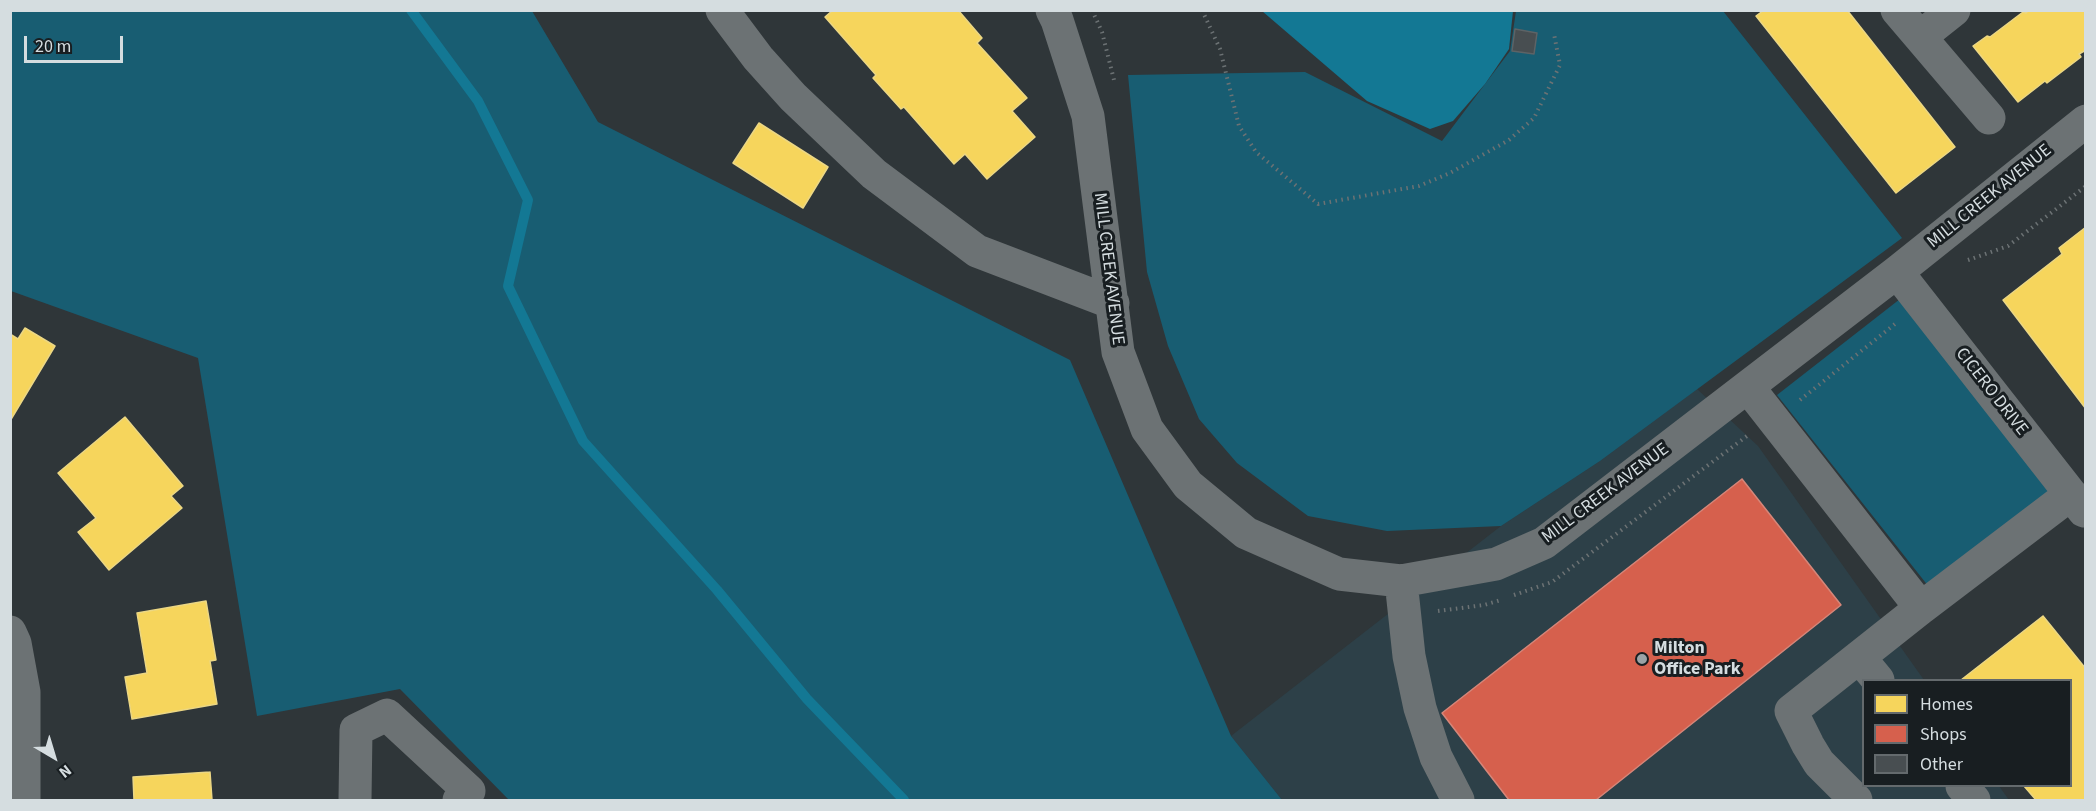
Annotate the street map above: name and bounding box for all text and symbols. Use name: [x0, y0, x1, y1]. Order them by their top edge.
scale bar: [27, 24, 126, 62]
text: 20 m: [35, 34, 71, 59]
street label: MILL CREEK AVENUE: [1924, 140, 2056, 254]
street label: MILL CREEK AVENUE: [1088, 192, 1128, 346]
street label: CICERO DRIVE: [1950, 344, 2032, 440]
street label: MILL CREEK AVENUE: [1538, 439, 1674, 549]
place label: Milton Office Park: [1654, 638, 1741, 680]
marker: Milton Office Park: [1635, 652, 1649, 666]
legend: [1862, 679, 2072, 787]
text: Homes: [1920, 692, 1973, 717]
text: Shops: [1920, 722, 1967, 747]
north arrow: [24, 727, 84, 787]
text: Other: [1920, 752, 1963, 777]
text: N: [54, 759, 76, 783]

